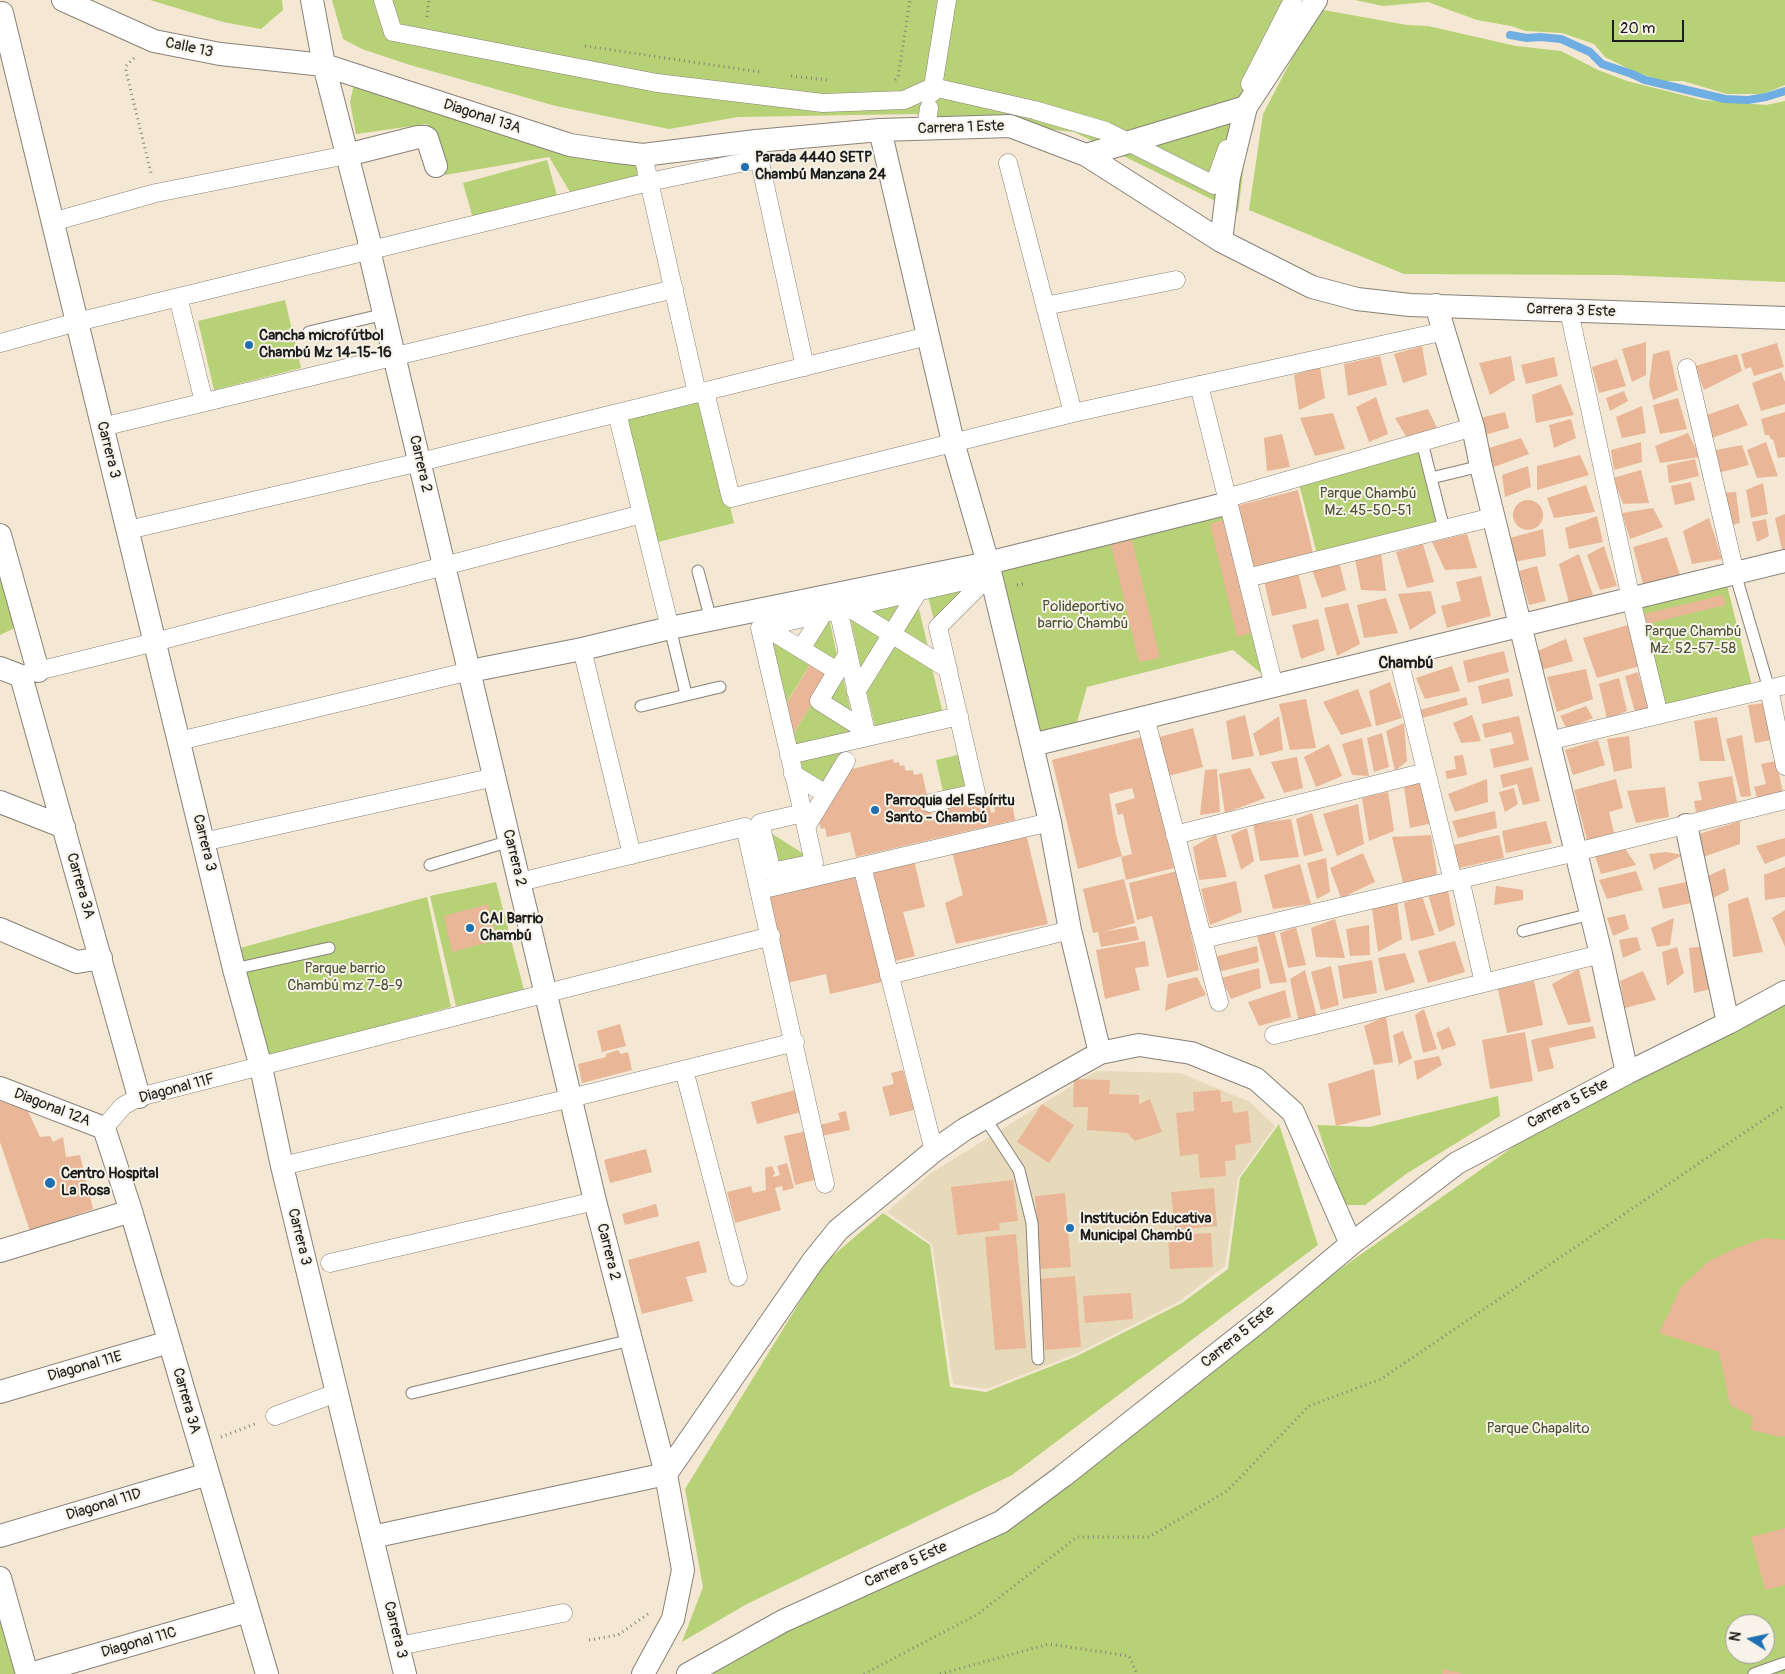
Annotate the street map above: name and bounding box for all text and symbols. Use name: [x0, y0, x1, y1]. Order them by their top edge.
scale bar: [1615, 10, 1688, 42]
text: 20 m: [1620, 19, 1655, 38]
street label: Calle 13: [164, 34, 214, 62]
street label: Diagonal 13A: [441, 96, 523, 138]
street label: Carrera 1 Este: [917, 117, 1005, 139]
place label: Parada 4440 SETP Chambú Manzana 24: [755, 149, 886, 184]
marker: Parada 4440 SETP Chambú Manzana 24: [739, 161, 751, 173]
street label: Carrera 3 Este: [1526, 300, 1616, 322]
place label: Cancha microfútbol Chambú Mz 14-15-16: [259, 327, 392, 362]
marker: Cancha microfútbol Chambú Mz 14-15-16: [243, 339, 255, 351]
street label: Carrera 3: [92, 420, 124, 480]
street label: Carrera 2: [405, 434, 435, 494]
park label: Parque Chambú Mz. 45-50-51: [1320, 485, 1416, 520]
park label: Polideportivo barrio Chambú: [1038, 598, 1128, 633]
park label: Parque Chambú Mz. 52-57-58: [1645, 623, 1741, 658]
district label: Chambú: [1378, 654, 1434, 674]
place label: Parroquia del Espíritu Santo - Chambú: [885, 792, 1015, 827]
marker: Parroquia del Espíritu Santo - Chambú: [869, 804, 881, 816]
street label: Carrera 3: [188, 813, 220, 873]
street label: Carrera 2: [498, 828, 530, 888]
street label: Carrera 3A: [62, 851, 98, 921]
place label: CAI Barrio Chambú: [480, 910, 543, 945]
marker: CAI Barrio Chambú: [464, 922, 476, 934]
park label: Parque barrio Chambú mz 7-8-9: [287, 960, 403, 995]
street label: Diagonal 11F: [137, 1070, 217, 1108]
street label: Carrera 5 Este: [1525, 1075, 1611, 1133]
street label: Diagonal 12A: [11, 1085, 93, 1131]
place label: Centro Hospital La Rosa: [61, 1165, 159, 1200]
marker: Centro Hospital La Rosa: [43, 1176, 57, 1190]
street label: Carrera 3: [283, 1207, 315, 1267]
place label: Institución Educativa Municipal Chambú: [1080, 1210, 1211, 1245]
street label: Carrera 2: [592, 1222, 624, 1282]
marker: Institución Educativa Municipal Chambú: [1064, 1222, 1076, 1234]
street label: Carrera 5 Este: [1198, 1302, 1278, 1372]
street label: Diagonal 11E: [46, 1348, 124, 1386]
street label: Carrera 3A: [168, 1366, 204, 1436]
park label: Parque Chapalito: [1487, 1420, 1589, 1438]
street label: Diagonal 11D: [64, 1485, 144, 1525]
street label: Carrera 5 Este: [862, 1538, 950, 1592]
street label: Carrera 3: [379, 1600, 411, 1660]
north arrow: [1725, 1614, 1775, 1664]
street label: Diagonal 11C: [99, 1624, 179, 1662]
text: N: [1727, 1630, 1745, 1643]

